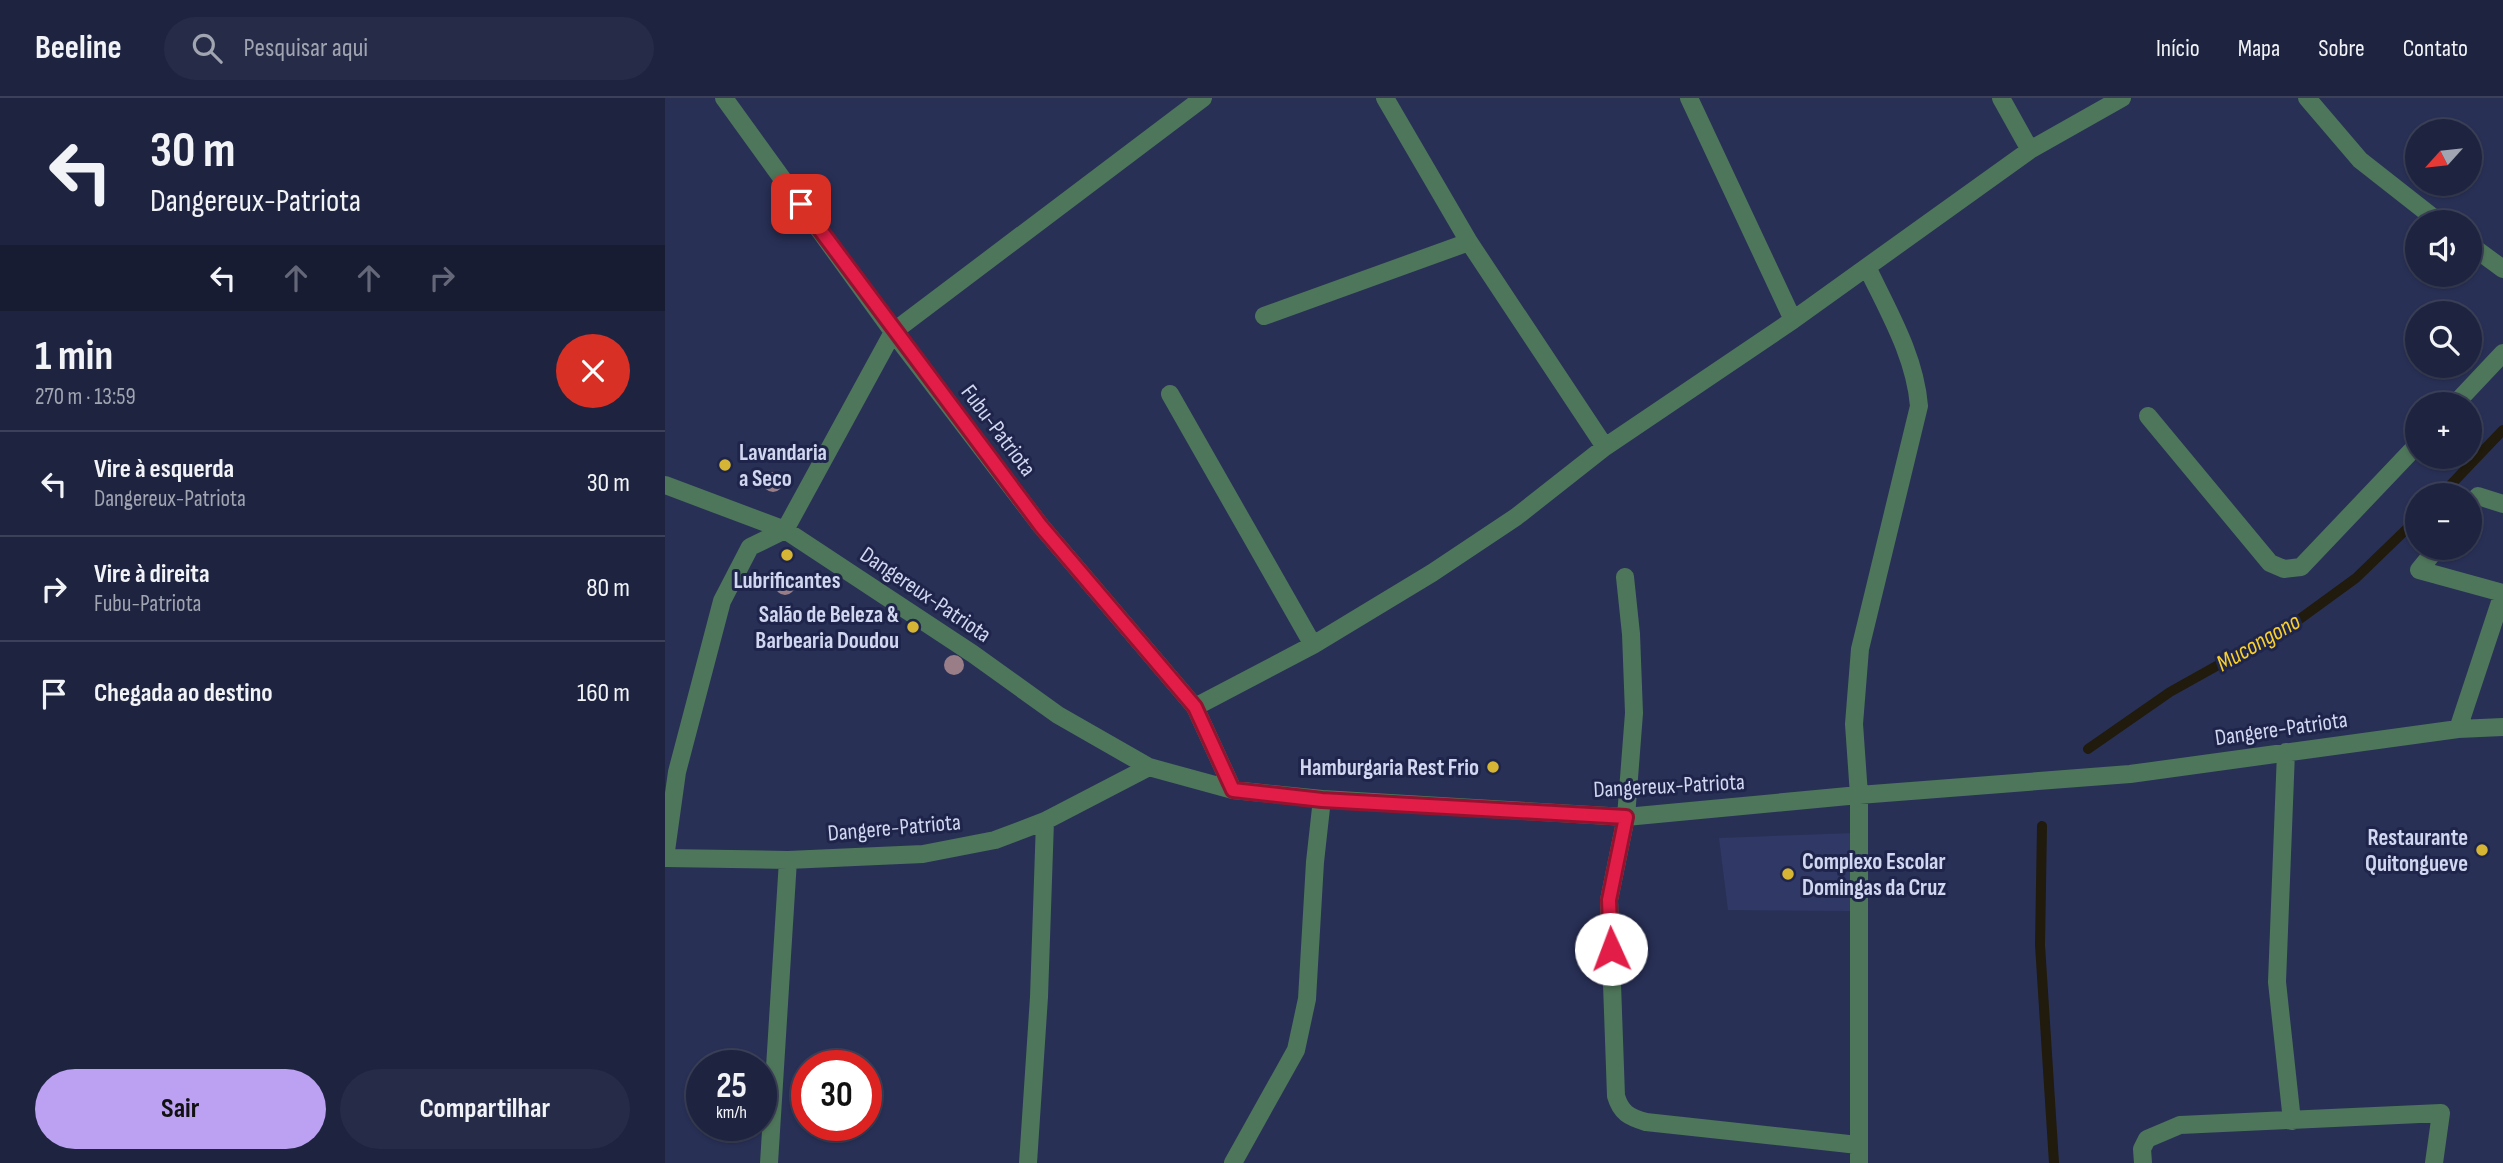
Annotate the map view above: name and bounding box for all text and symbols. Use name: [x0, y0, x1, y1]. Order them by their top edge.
search box: [164, 17, 654, 80]
text: Beeline: [35, 28, 122, 68]
icon: search: [188, 29, 226, 67]
text: Pesquisar aqui: [244, 33, 368, 64]
text: Início: [2156, 34, 2200, 63]
text: Mapa: [2238, 34, 2280, 63]
text: Sobre: [2318, 34, 2365, 63]
text: Contato: [2403, 34, 2468, 63]
north arrow: [2405, 119, 2481, 196]
map controls: [2405, 119, 2482, 560]
text: 30 m: [150, 122, 235, 181]
icon: left: [35, 126, 126, 217]
pin: [771, 174, 831, 234]
text: Dangereux-Patriota: [150, 182, 361, 221]
icon: arrive: [782, 185, 820, 223]
button: sound: [2405, 210, 2482, 287]
icon: left: [204, 259, 242, 297]
icon: ahead: [277, 259, 315, 297]
icon: ahead: [350, 259, 388, 297]
icon: right: [423, 259, 461, 297]
button: search: [2405, 301, 2482, 378]
text: 1 min: [35, 331, 113, 382]
button: close: [556, 334, 630, 408]
street label: Fubu-Patriota: [955, 379, 1042, 482]
text: 270 m · 13:59: [35, 383, 136, 411]
button: +: [2405, 392, 2482, 469]
place label: Lavandaria a Seco: [739, 439, 827, 493]
text: Vire à esquerda: [94, 454, 234, 485]
marker: Lavandaria a Seco: [717, 457, 733, 473]
icon: left: [35, 465, 73, 503]
text: 30 m: [587, 468, 630, 499]
button: −: [2405, 483, 2482, 560]
text: Dangereux-Patriota: [94, 485, 246, 513]
street label: Dangereux-Patriota: [855, 541, 996, 649]
marker: Lubrificantes: [779, 547, 795, 563]
text: Vire à direita: [94, 559, 210, 590]
place label: Lubrificantes: [734, 567, 841, 595]
icon: right: [35, 570, 73, 608]
text: 80 m: [586, 573, 630, 604]
text: Fubu-Patriota: [94, 590, 201, 618]
place label: Salão de Beleza & Barbearia Doudou: [755, 601, 900, 655]
water label: Mucongono: [2211, 607, 2306, 678]
marker: Salão de Beleza & Barbearia Doudou: [905, 619, 921, 635]
icon: arrive: [35, 675, 73, 713]
text: Chegada ao destino: [94, 678, 273, 709]
text: 160 m: [577, 678, 630, 709]
street label: Dangere-Patriota: [2213, 706, 2349, 752]
place label: Hamburgaria Rest Frio: [1300, 754, 1479, 782]
marker: Hamburgaria Rest Frio: [1485, 759, 1501, 775]
street label: Dangereux-Patriota: [1593, 768, 1746, 804]
street label: Dangere-Patriota: [826, 808, 962, 848]
place label: Restaurante Quitongueve: [2365, 824, 2468, 878]
marker: Restaurante Quitongueve: [2474, 842, 2490, 858]
place label: Complexo Escolar Domingas da Cruz: [1802, 848, 1946, 902]
marker: Complexo Escolar Domingas da Cruz: [1780, 866, 1796, 882]
position arrow: [1574, 912, 1648, 986]
speed limit sign: 30: [791, 1050, 882, 1141]
text: 25: [716, 1065, 747, 1108]
button: Sair: [35, 1069, 326, 1149]
button: Compartilhar: [340, 1069, 630, 1149]
text: km/h: [716, 1102, 747, 1123]

